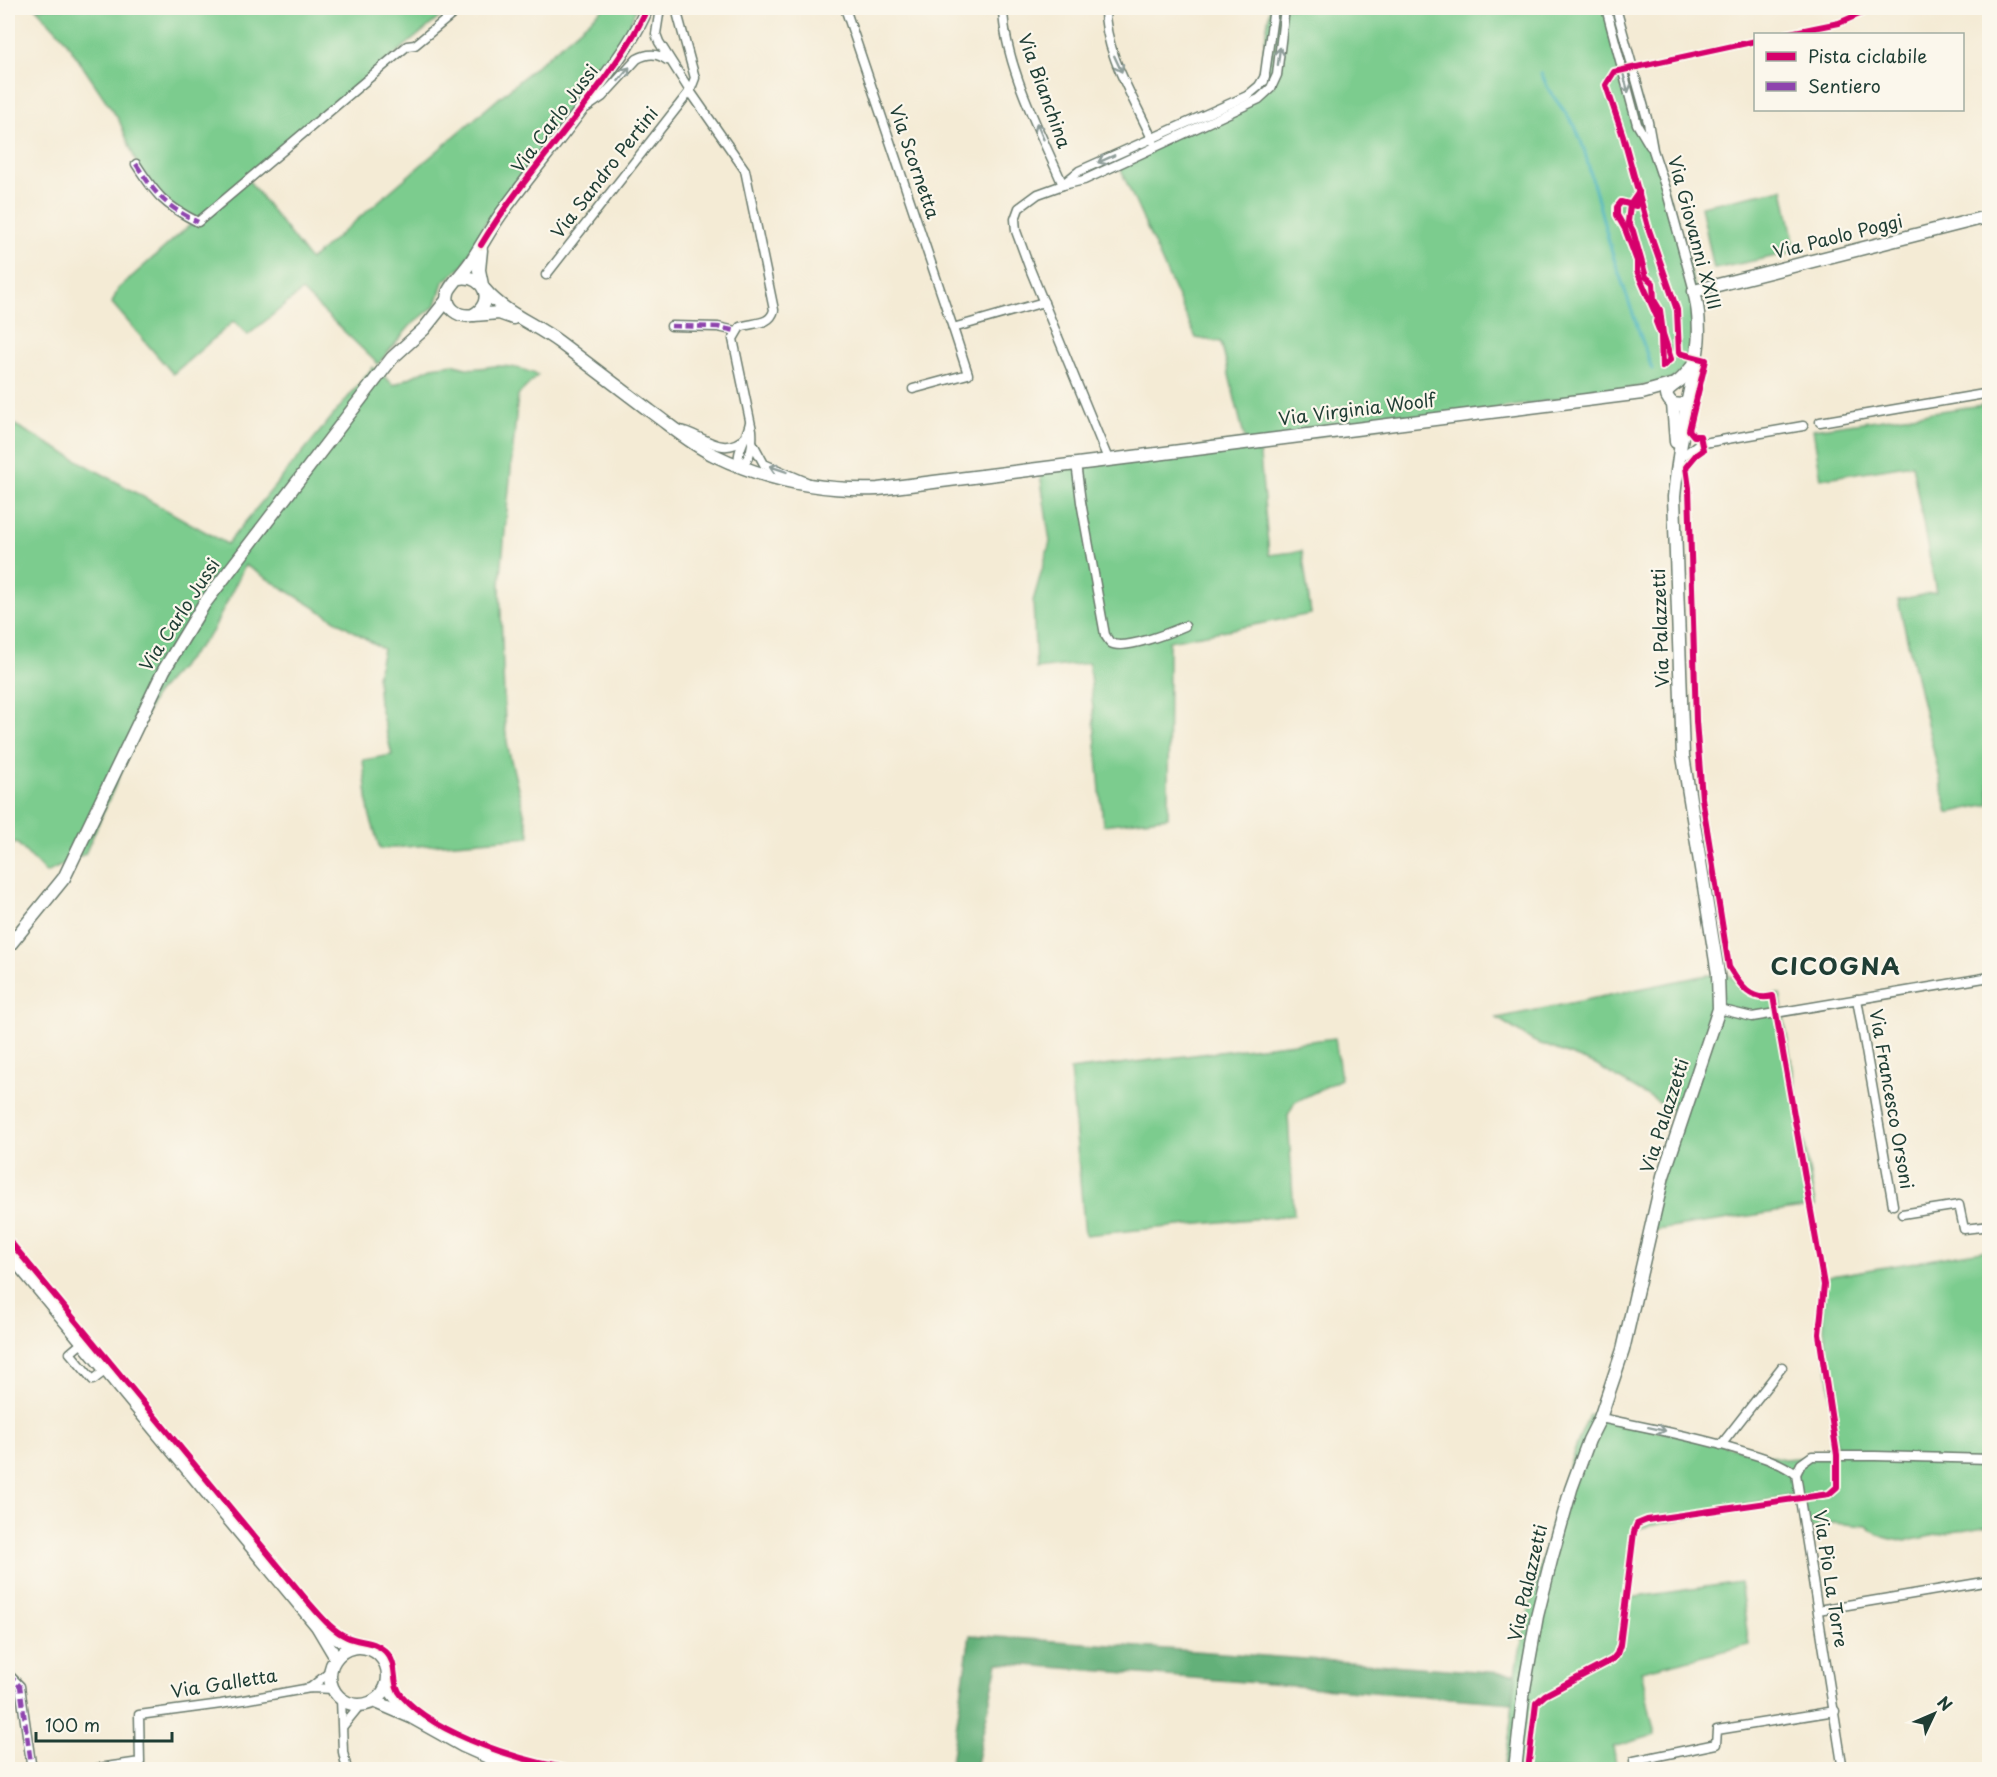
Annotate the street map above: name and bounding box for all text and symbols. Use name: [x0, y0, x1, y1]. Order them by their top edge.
street label: Via Bianchina: [1012, 29, 1079, 152]
legend: [1754, 33, 1964, 111]
text: Pista ciclabile: [1808, 42, 1927, 69]
one-way arrow: [1274, 47, 1285, 67]
one-way arrow: [1112, 54, 1124, 72]
street label: Via Carlo Jussi: [504, 58, 604, 178]
one-way arrow: [617, 66, 630, 82]
text: Sentiero: [1808, 72, 1881, 99]
one-way arrow: [1620, 75, 1632, 94]
street label: Via Sandro Pertini: [544, 100, 664, 244]
street label: Via Scornetta: [883, 101, 948, 223]
one-way arrow: [1034, 122, 1045, 140]
street label: Via Giovanni XXIII: [1662, 153, 1729, 313]
one-way arrow: [1097, 154, 1115, 165]
street label: Via Paolo Poggi: [1770, 206, 1905, 265]
street label: Via Virginia Woolf: [1277, 385, 1439, 432]
one-way arrow: [769, 463, 788, 474]
street label: Via Carlo Jussi: [132, 552, 225, 676]
street label: Via Palazzetti: [1644, 568, 1675, 688]
district label: CICOGNA: [1771, 947, 1901, 983]
street label: Via Francesco Orsoni: [1863, 1007, 1922, 1191]
street label: Via Palazzetti: [1632, 1055, 1695, 1176]
one-way arrow: [1647, 1424, 1666, 1436]
street label: Via Pio La Torre: [1807, 1508, 1856, 1649]
street label: Via Palazzetti: [1500, 1521, 1553, 1644]
street label: Via Galletta: [169, 1661, 280, 1704]
north arrow: [1904, 1684, 1964, 1744]
text: N: [1932, 1690, 1959, 1716]
scale bar: [36, 1705, 172, 1743]
text: 100 m: [45, 1711, 100, 1738]

